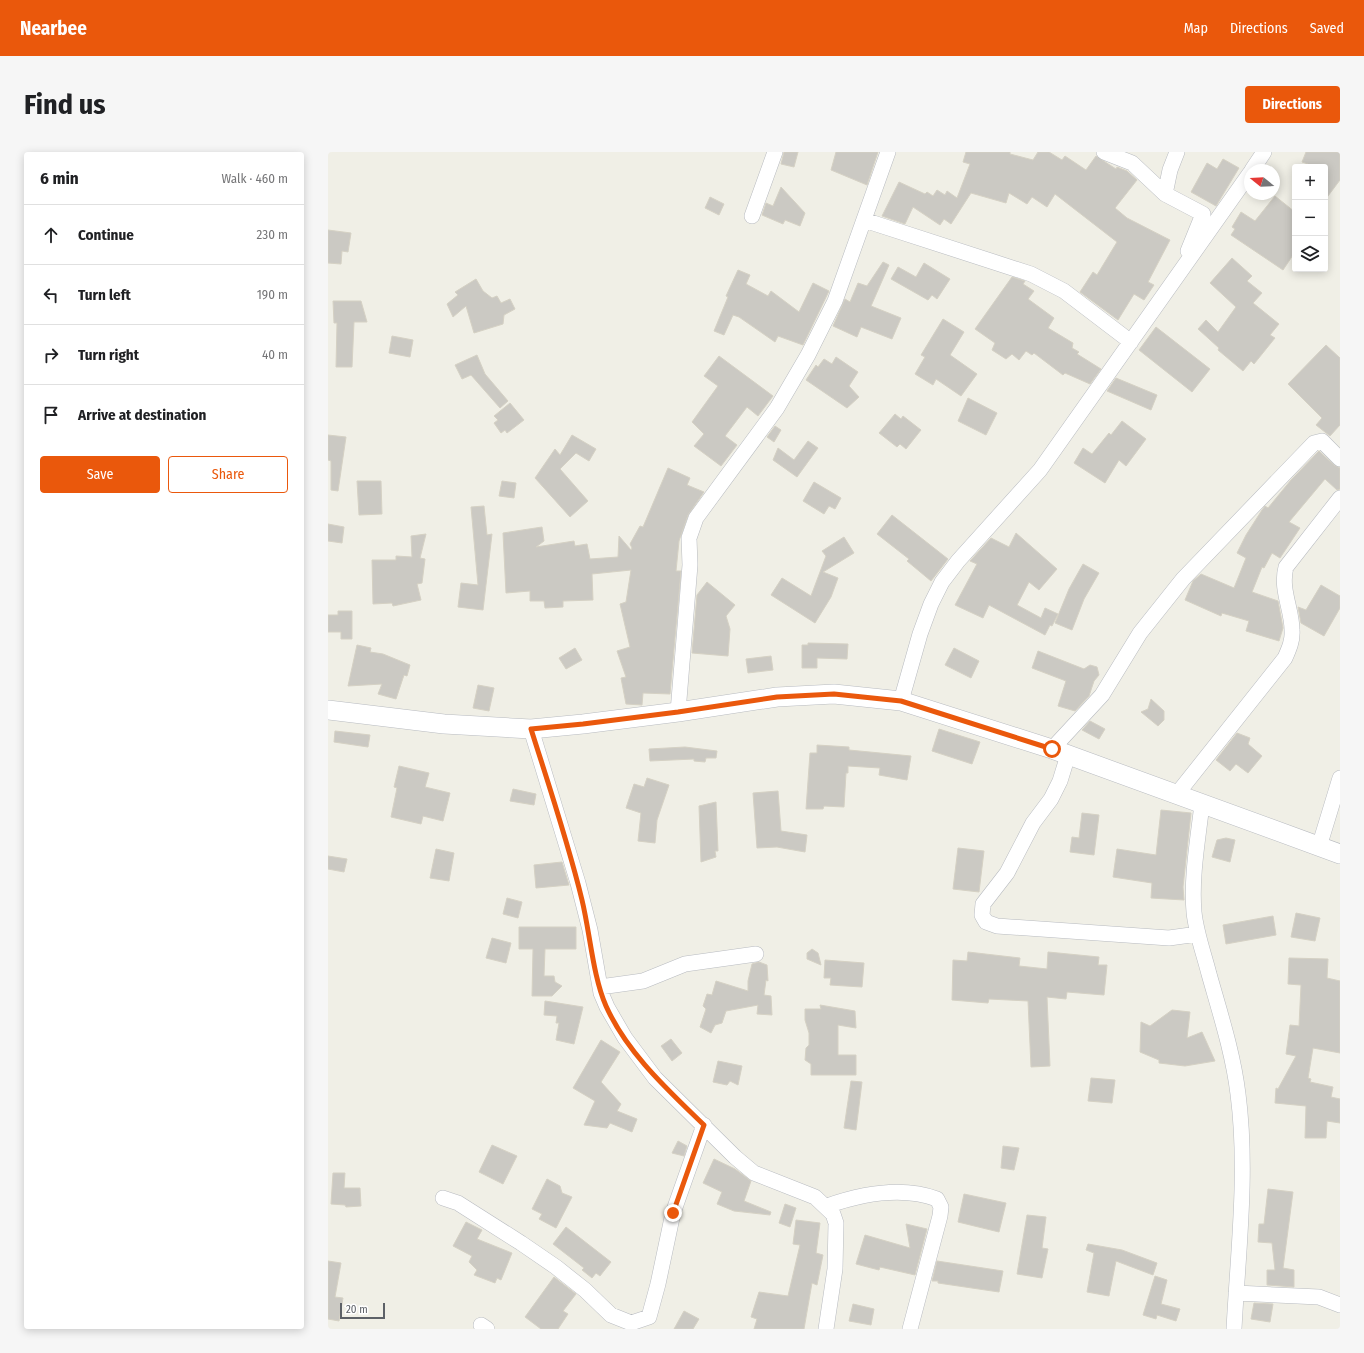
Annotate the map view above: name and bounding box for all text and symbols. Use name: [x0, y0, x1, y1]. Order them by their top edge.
text: Nearbee: [20, 17, 87, 40]
text: Map: [1184, 20, 1208, 37]
text: Directions: [1230, 20, 1288, 37]
text: Saved: [1310, 20, 1344, 37]
button: Directions: [1245, 86, 1340, 123]
text: Find us: [24, 88, 106, 121]
north arrow: [1244, 164, 1280, 200]
map controls: [1292, 164, 1328, 272]
button: +: [1292, 164, 1328, 200]
text: 6 min: [40, 168, 79, 189]
text: Walk · 460 m: [221, 171, 288, 186]
button: −: [1292, 200, 1328, 236]
icon: ahead: [40, 224, 62, 246]
text: Continue: [78, 226, 134, 244]
text: 230 m: [257, 227, 288, 242]
button: layers: [1292, 236, 1328, 272]
icon: left: [40, 284, 62, 306]
text: Turn left: [78, 286, 131, 304]
text: 190 m: [257, 287, 288, 302]
icon: right: [40, 344, 62, 366]
text: Turn right: [78, 346, 139, 364]
text: 40 m: [262, 347, 288, 362]
icon: arrive: [40, 404, 62, 426]
text: Arrive at destination: [78, 406, 206, 424]
button: Save: [40, 456, 160, 493]
button: Share: [168, 456, 288, 493]
route start: [1043, 740, 1061, 758]
route end: [664, 1204, 682, 1222]
scale bar: [340, 1301, 385, 1320]
text: 20 m: [346, 1303, 368, 1316]

